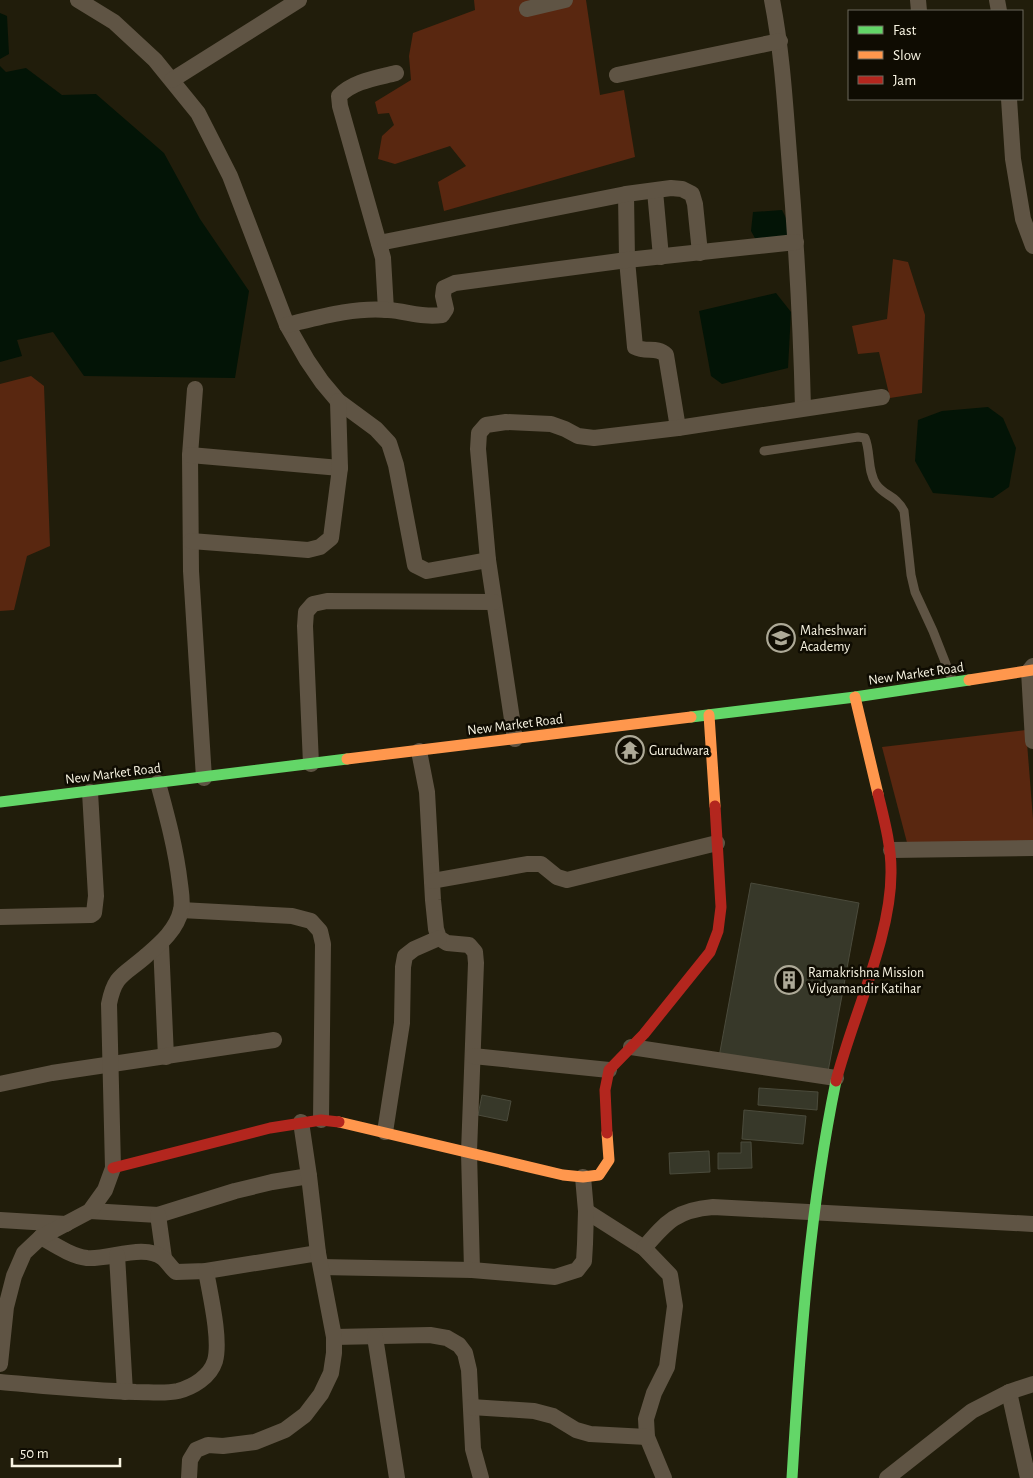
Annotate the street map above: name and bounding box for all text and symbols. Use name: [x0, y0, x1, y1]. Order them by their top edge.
legend: [848, 10, 1023, 100]
text: Fast: [893, 23, 917, 38]
text: Slow: [893, 48, 921, 63]
text: Jam: [893, 73, 916, 88]
school or university icon: Maheshwari Academy: [766, 623, 796, 653]
place label: Maheshwari Academy: [800, 624, 867, 654]
street label: New Market Road: [867, 660, 965, 688]
street label: New Market Road: [466, 712, 564, 738]
temple icon: Gurudwara: [615, 735, 645, 765]
place label: Gurudwara: [649, 744, 710, 758]
street label: New Market Road: [64, 761, 162, 787]
building icon: Ramakrishna Mission Vidyamandir Katihar: [774, 965, 804, 995]
place label: Ramakrishna Mission Vidyamandir Katihar: [808, 966, 924, 996]
scale bar: [12, 1436, 120, 1468]
text: 50 m: [20, 1446, 49, 1461]

